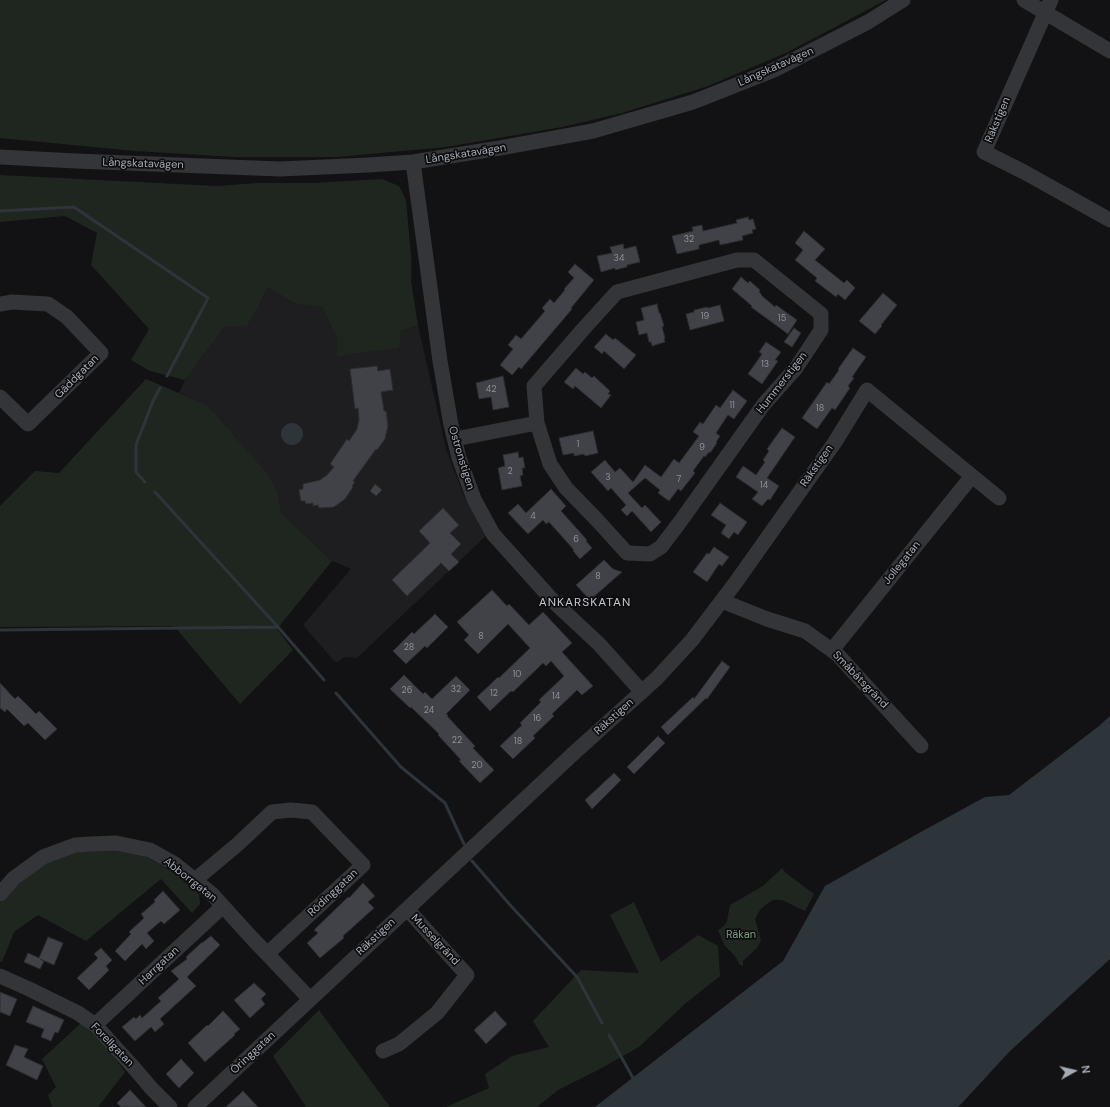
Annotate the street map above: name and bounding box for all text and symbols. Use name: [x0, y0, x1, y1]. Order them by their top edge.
street label: Långskatavägen: [736, 44, 816, 90]
street label: Räkstigen: [982, 95, 1014, 145]
street label: Långskatavägen: [425, 141, 507, 167]
street label: Långskatavägen: [102, 156, 184, 172]
house number: 32: [684, 235, 694, 245]
house number: 34: [614, 254, 624, 264]
house number: 19: [701, 312, 709, 322]
house number: 15: [778, 314, 786, 324]
street label: Hummerstigen: [754, 350, 810, 416]
street label: Gäddgatan: [52, 352, 102, 402]
house number: 13: [761, 360, 769, 370]
house number: 42: [486, 385, 496, 395]
house number: 11: [729, 401, 735, 411]
house number: 18: [816, 404, 824, 414]
street label: Ostronstigen: [445, 425, 477, 491]
house number: 1: [577, 440, 579, 450]
street label: Räkstigen: [798, 442, 836, 490]
house number: 9: [699, 443, 705, 453]
house number: 2: [507, 467, 513, 477]
house number: 3: [605, 473, 611, 483]
house number: 7: [677, 475, 681, 485]
house number: 14: [760, 481, 768, 491]
house number: 4: [530, 512, 536, 522]
house number: 6: [573, 535, 579, 545]
street label: Jollegatan: [881, 539, 923, 587]
house number: 8: [595, 572, 601, 582]
district label: ANKARSKATAN: [539, 596, 631, 610]
house number: 8: [478, 632, 484, 642]
house number: 28: [404, 643, 414, 653]
street label: Småbåtsgränd: [830, 649, 890, 711]
house number: 10: [513, 670, 521, 680]
house number: 32: [451, 685, 461, 695]
house number: 26: [402, 686, 412, 696]
house number: 12: [490, 689, 498, 699]
house number: 14: [552, 692, 560, 702]
street label: Räkstigen: [592, 696, 636, 738]
house number: 24: [424, 706, 434, 716]
house number: 16: [533, 714, 541, 724]
house number: 22: [452, 736, 462, 746]
house number: 18: [514, 737, 522, 747]
house number: 20: [471, 761, 483, 771]
street label: Abborrgatan: [161, 855, 219, 905]
street label: Rödinggatan: [305, 867, 361, 919]
street label: Musselgränd: [408, 912, 462, 968]
street label: Räkstigen: [354, 916, 398, 958]
park label: Räkan: [726, 928, 756, 942]
street label: Harrgatan: [136, 944, 182, 988]
street label: Forellgatan: [88, 1020, 136, 1070]
street label: Öringgatan: [228, 1029, 278, 1077]
north arrow: [1054, 1051, 1094, 1091]
text: N: [1078, 1064, 1093, 1074]

